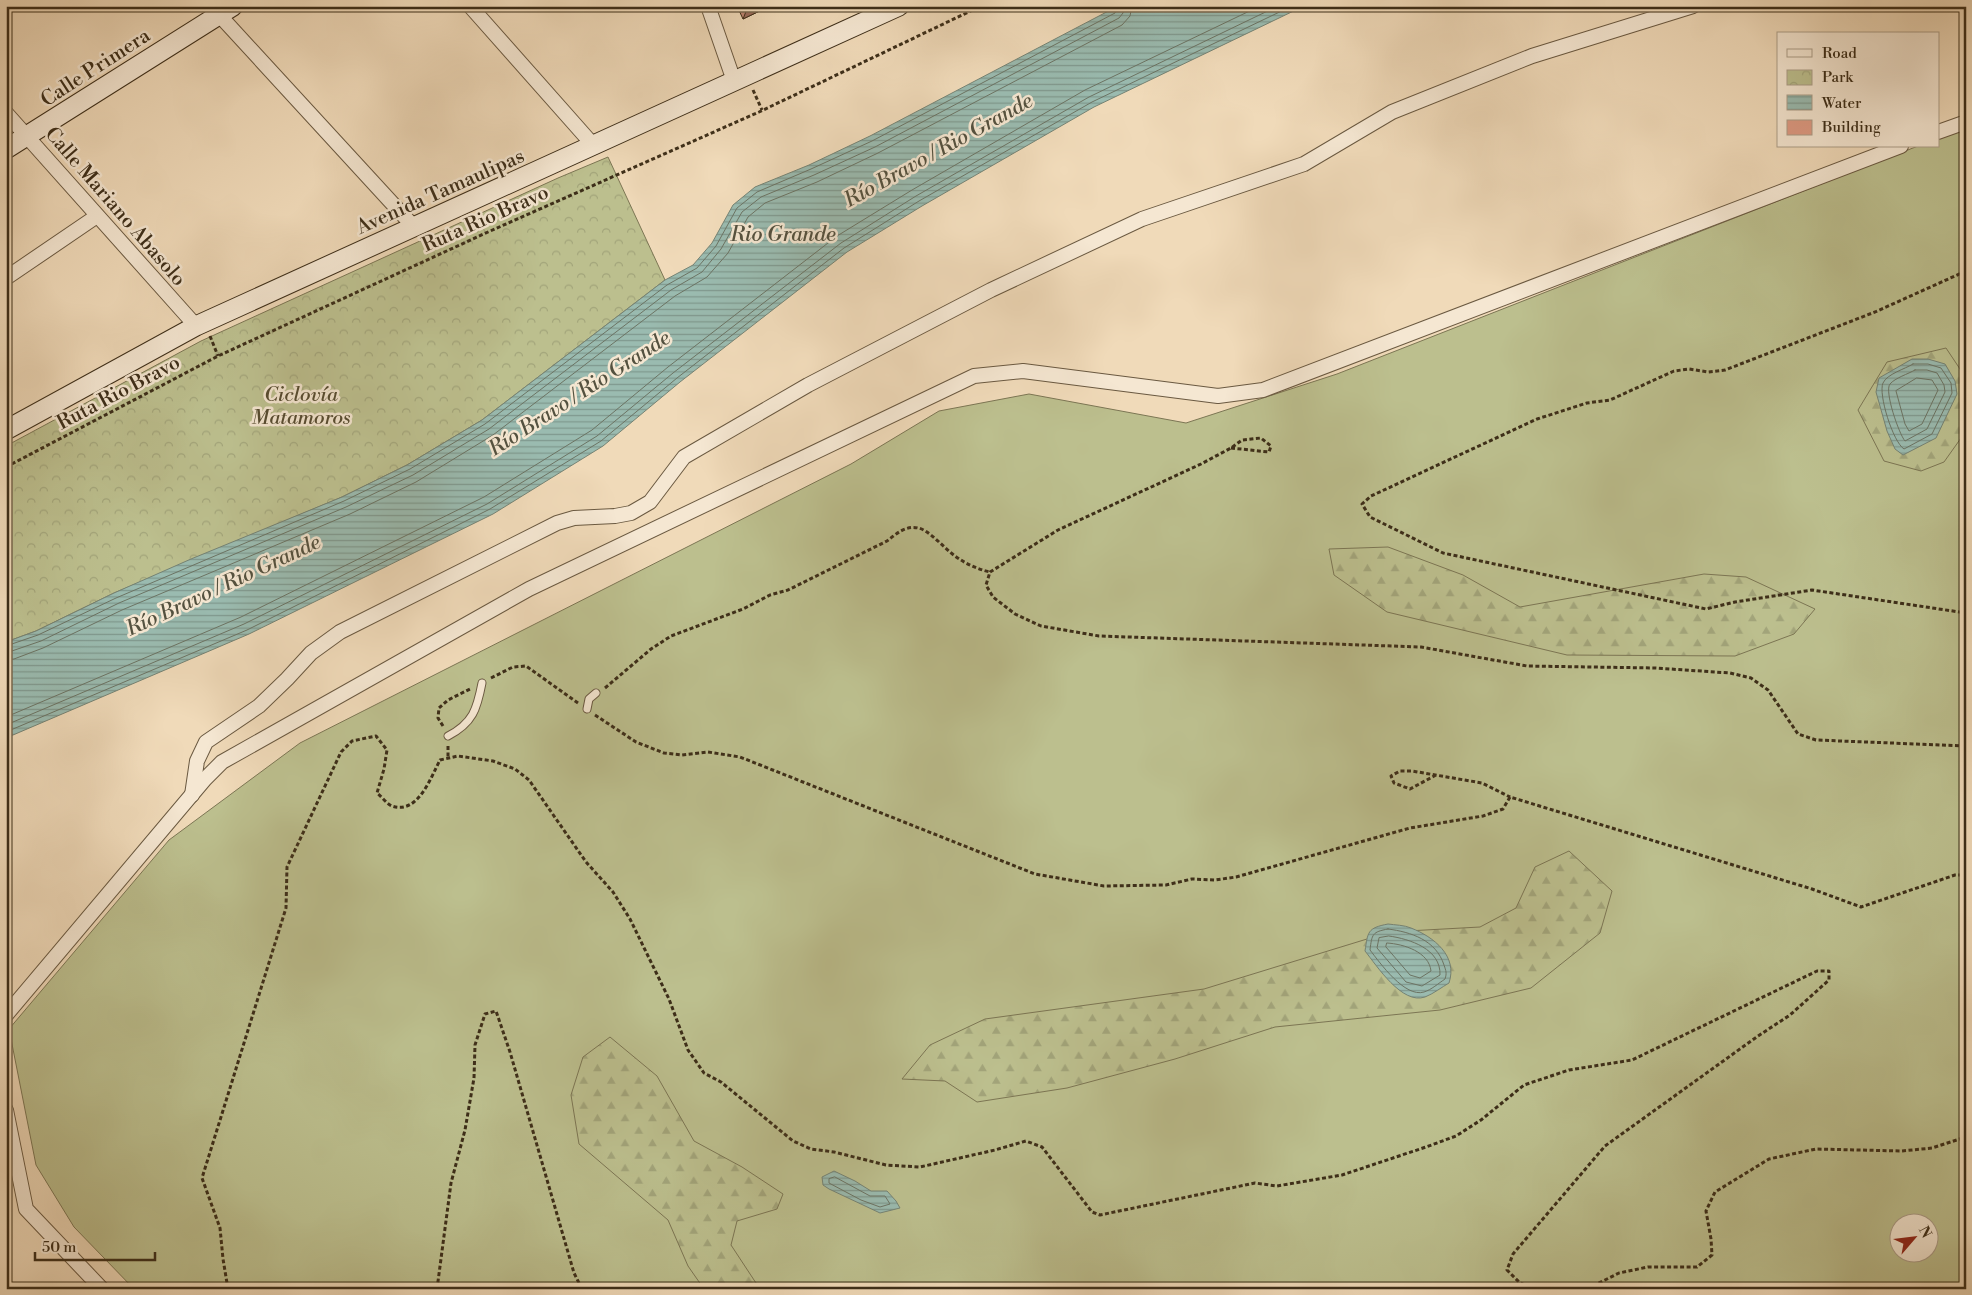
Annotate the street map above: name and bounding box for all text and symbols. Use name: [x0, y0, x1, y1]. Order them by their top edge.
street label: Calle Primera: [36, 23, 156, 113]
legend: [1777, 32, 1940, 148]
text: Road: [1822, 44, 1857, 63]
text: Park: [1822, 68, 1854, 87]
water label: Río Bravo / Rio Grande: [839, 88, 1038, 214]
text: Water: [1821, 94, 1862, 113]
text: Building: [1821, 118, 1881, 137]
street label: Calle Mariano Abasolo: [39, 122, 191, 292]
street label: Avenida Tamaulipas: [352, 144, 529, 241]
street label: Ruta Rio Bravo: [418, 180, 553, 258]
water label: Rio Grande: [729, 222, 836, 248]
water label: Río Bravo / Rio Grande: [483, 325, 676, 463]
street label: Ruta Rio Bravo: [53, 350, 185, 436]
park label: Ciclovía Matamoros: [252, 383, 351, 431]
water label: Río Bravo / Rio Grande: [121, 529, 325, 643]
north arrow: [1890, 1212, 1940, 1262]
text: N: [1914, 1223, 1935, 1241]
scale bar: [35, 1230, 155, 1262]
text: 50 m: [42, 1238, 76, 1257]

